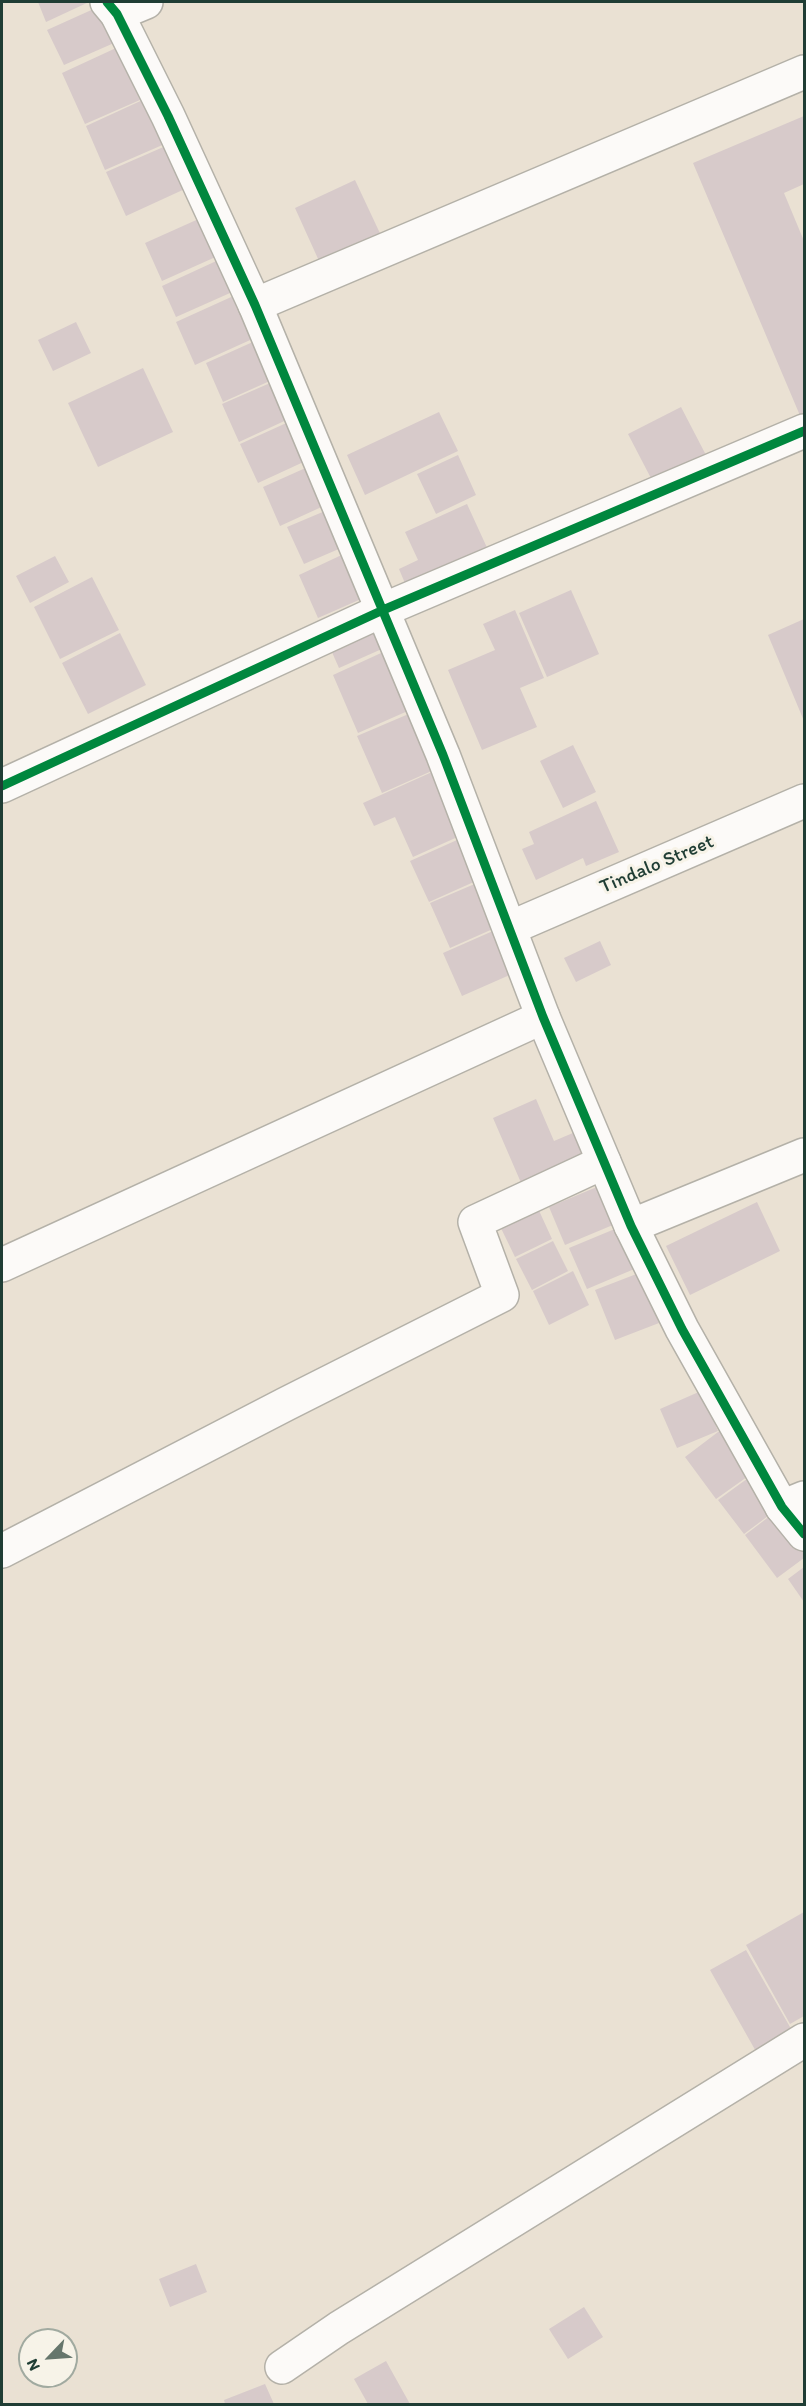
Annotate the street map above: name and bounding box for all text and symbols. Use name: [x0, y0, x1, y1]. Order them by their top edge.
street label: Tindalo Street: [596, 830, 718, 900]
north arrow: [18, 2328, 78, 2388]
text: N: [22, 2356, 44, 2374]

